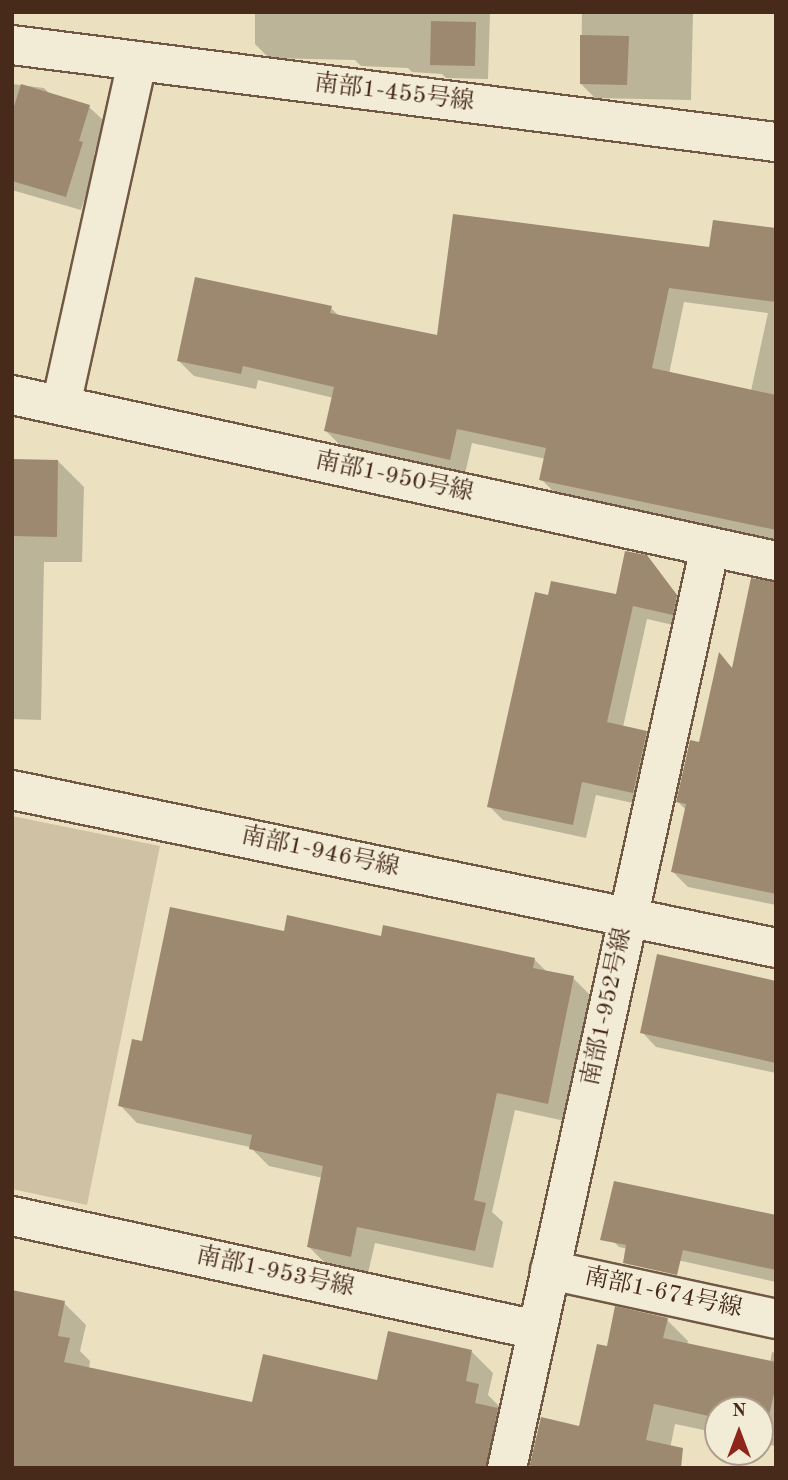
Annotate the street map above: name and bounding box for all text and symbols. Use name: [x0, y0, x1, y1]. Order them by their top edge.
street label: 南部1-455号線: [313, 70, 475, 118]
street label: 南部1-950号線: [312, 447, 476, 509]
street label: 南部1-946号線: [238, 822, 402, 884]
street label: 南部1-952号線: [577, 925, 639, 1089]
street label: 南部1-953号線: [193, 1242, 357, 1304]
street label: 南部1-674号線: [581, 1263, 745, 1325]
north arrow: [704, 1396, 774, 1466]
text: N: [732, 1402, 746, 1421]

